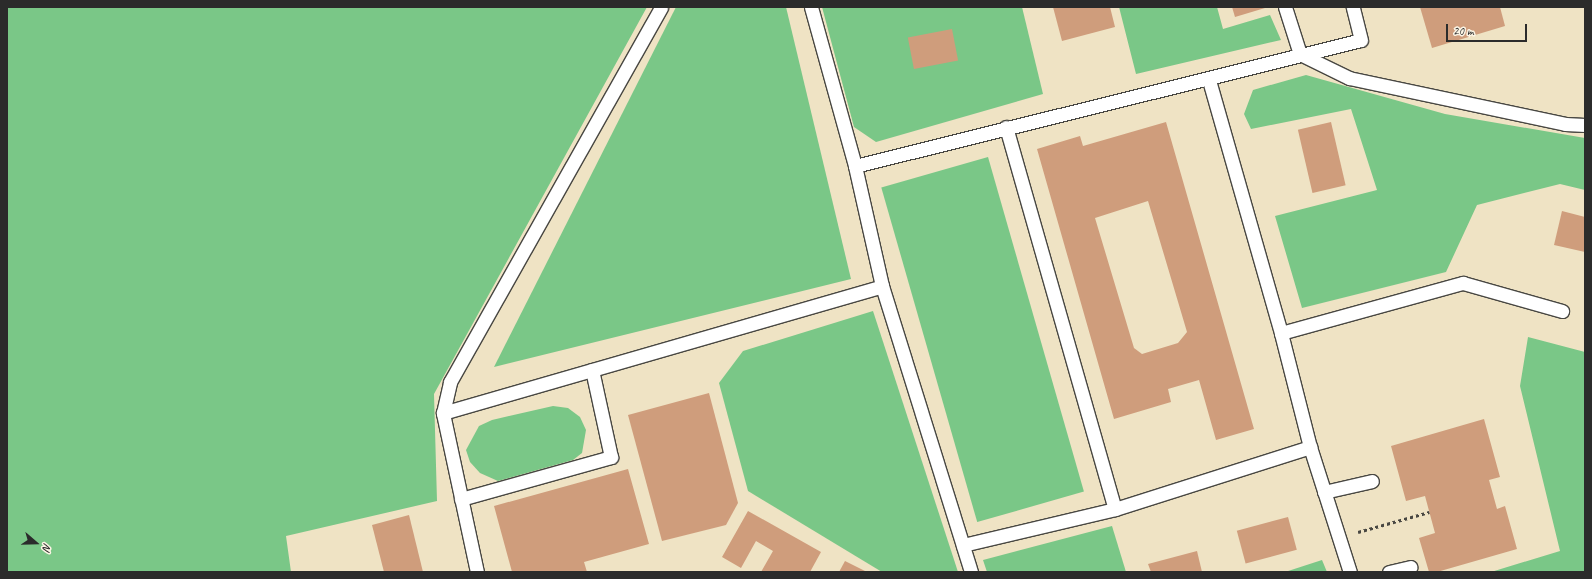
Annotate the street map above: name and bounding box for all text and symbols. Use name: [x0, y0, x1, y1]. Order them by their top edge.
scale bar: [1448, 16, 1529, 42]
text: 20 m: [1453, 23, 1473, 39]
north arrow: [16, 523, 56, 563]
text: N: [40, 542, 55, 553]

